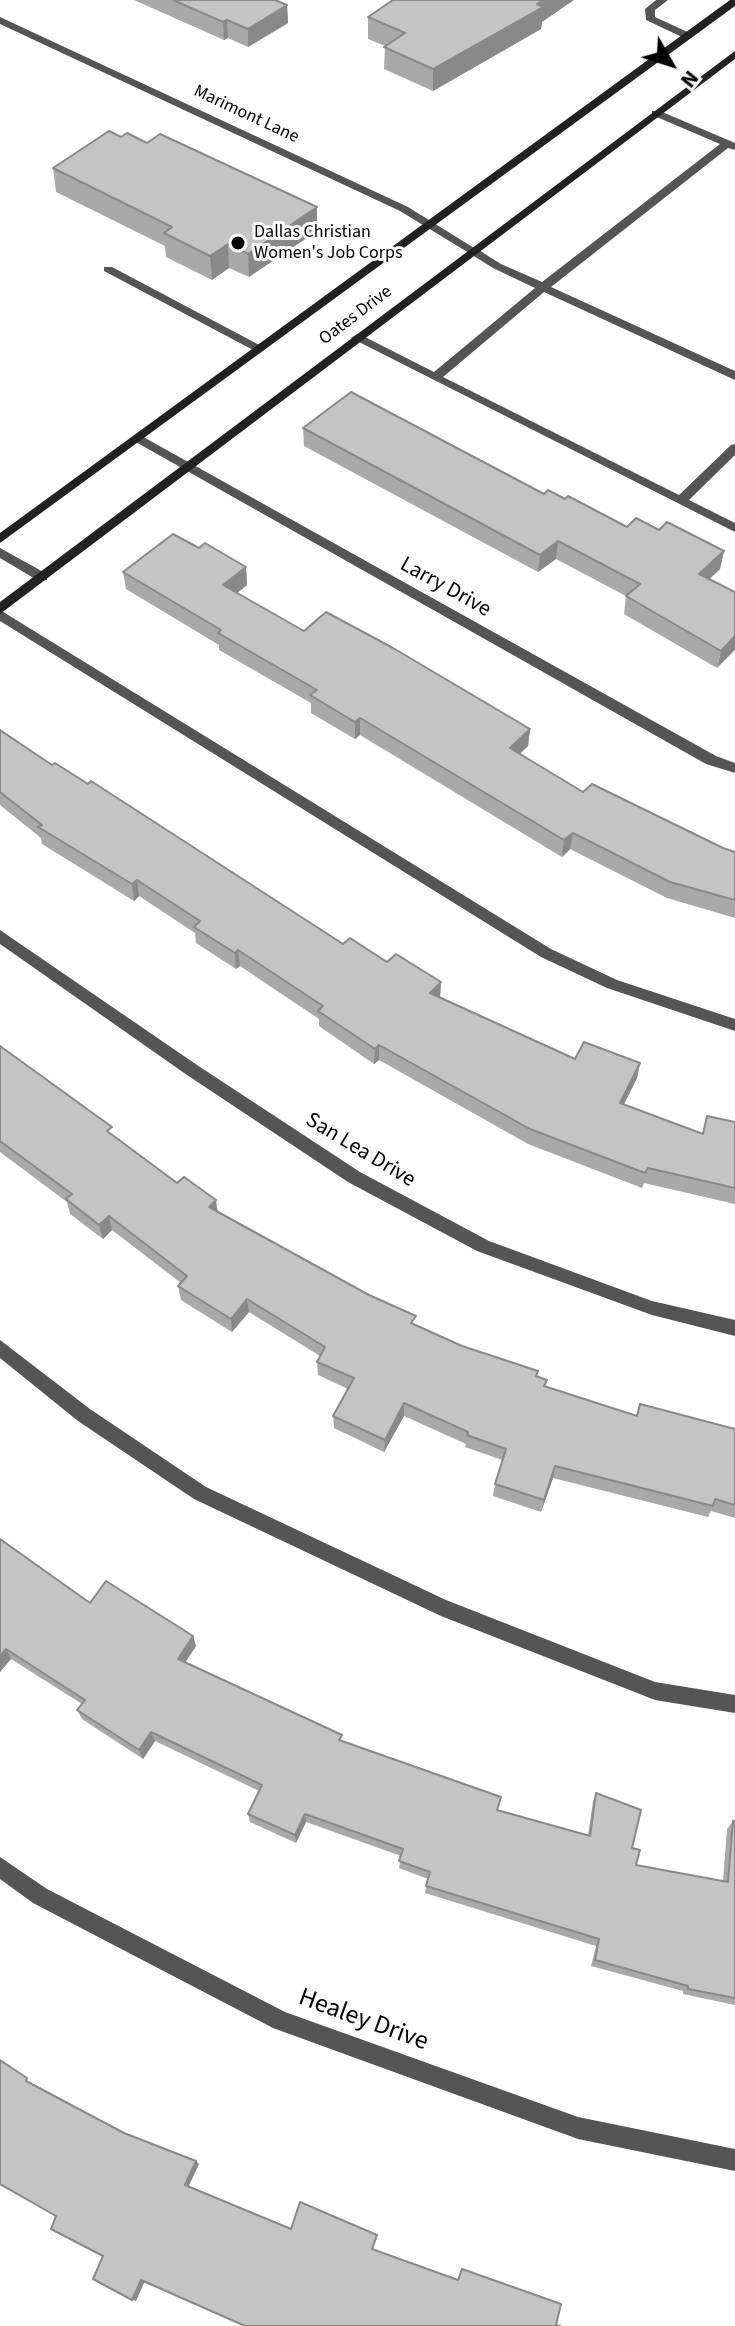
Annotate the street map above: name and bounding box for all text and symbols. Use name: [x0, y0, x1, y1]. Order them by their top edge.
north arrow: [631, 24, 711, 104]
text: N: [673, 63, 707, 95]
street label: Marimont Lane: [190, 81, 302, 149]
place label: Dallas Christian Women's Job Corps: [254, 222, 403, 264]
marker: Dallas Christian Women's Job Corps: [229, 234, 247, 252]
street label: Oates Drive: [315, 282, 397, 350]
street label: Larry Drive: [395, 552, 495, 624]
street label: San Lea Drive: [300, 1108, 420, 1194]
street label: Healey Drive: [294, 1983, 432, 2059]

